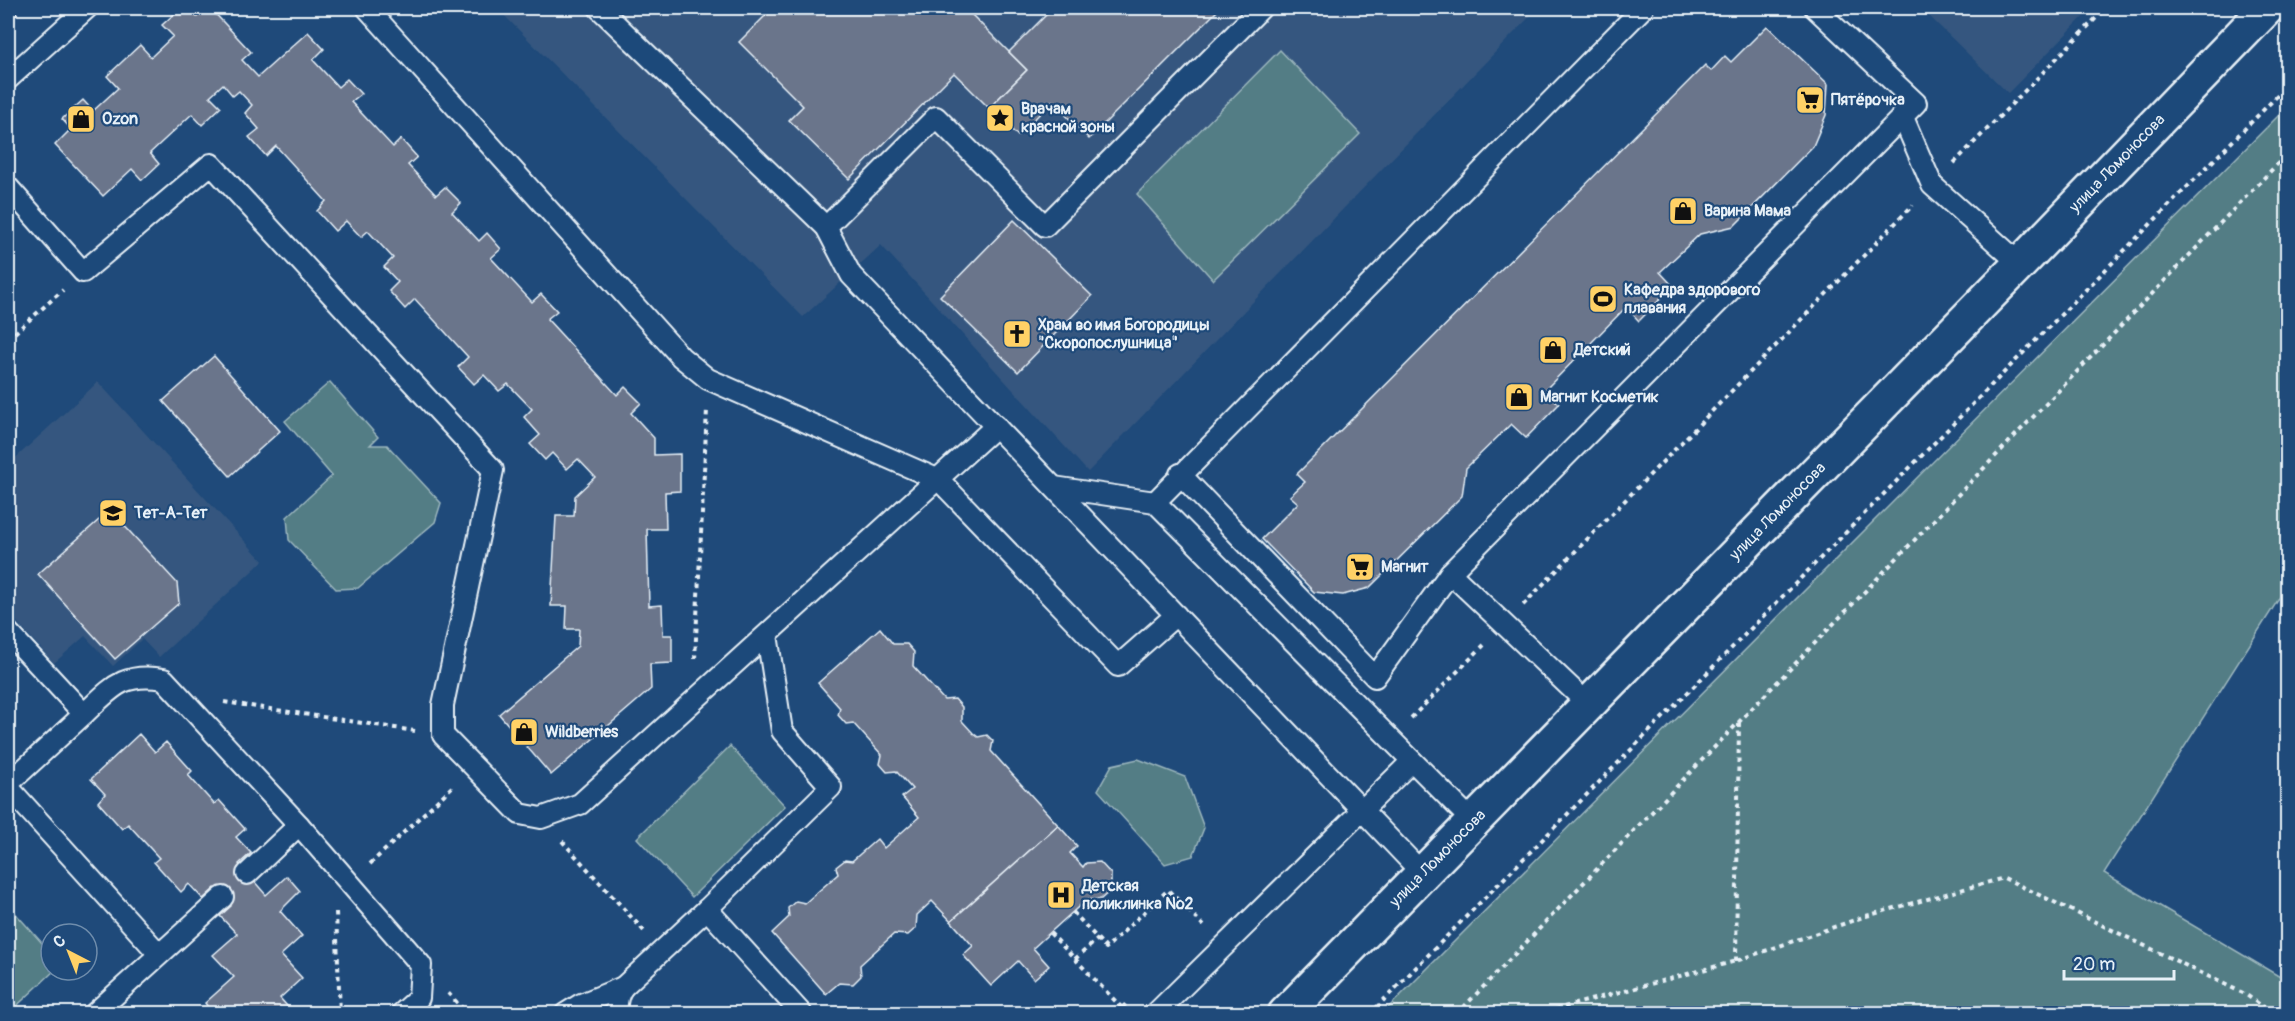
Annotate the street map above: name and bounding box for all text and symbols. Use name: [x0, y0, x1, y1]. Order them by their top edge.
supermarket icon: Пятёрочка: [1794, 84, 1826, 116]
place label: Пятёрочка: [1831, 90, 1905, 110]
place label: Врачам красной зоны: [1021, 99, 1115, 137]
place icon: Врачам красной зоны: [984, 102, 1016, 134]
shop icon: Ozon: [65, 103, 97, 135]
place label: Ozon: [102, 109, 138, 129]
street label: улица Ломоносова: [2064, 110, 2169, 218]
shop icon: Варина Мама: [1667, 195, 1699, 227]
place label: Варина Мама: [1704, 201, 1792, 221]
place label: Кафедра здорового плавания: [1624, 280, 1761, 318]
sports icon: Кафедра здорового плавания: [1587, 283, 1619, 315]
place label: Храм во имя Богородицы "Скоропослушница": [1038, 315, 1210, 353]
church icon: Храм во имя Богородицы "Скоропослушница": [1001, 318, 1033, 350]
shop icon: Детский: [1537, 334, 1569, 366]
place label: Детский: [1573, 340, 1631, 360]
shop icon: Магнит Косметик: [1503, 381, 1535, 413]
place label: Магнит Косметик: [1540, 387, 1659, 407]
street label: улица Ломоносова: [1725, 458, 1830, 565]
school or university icon: Тет-А-Тет: [97, 497, 129, 529]
place label: Тет-А-Тет: [133, 503, 209, 523]
supermarket icon: Магнит: [1344, 551, 1376, 583]
place label: Магнит: [1381, 557, 1430, 577]
shop icon: Wildberries: [508, 716, 540, 748]
place label: Wildberries: [545, 722, 619, 742]
street label: улица Ломоносова: [1384, 805, 1490, 912]
place label: Детская поликлинка №2: [1081, 876, 1194, 914]
hospital icon: Детская поликлинка №2: [1045, 879, 1077, 911]
north arrow: [39, 922, 99, 982]
text: С: [49, 931, 70, 952]
scale bar: [2064, 943, 2174, 981]
text: 20 m: [2073, 953, 2115, 976]

